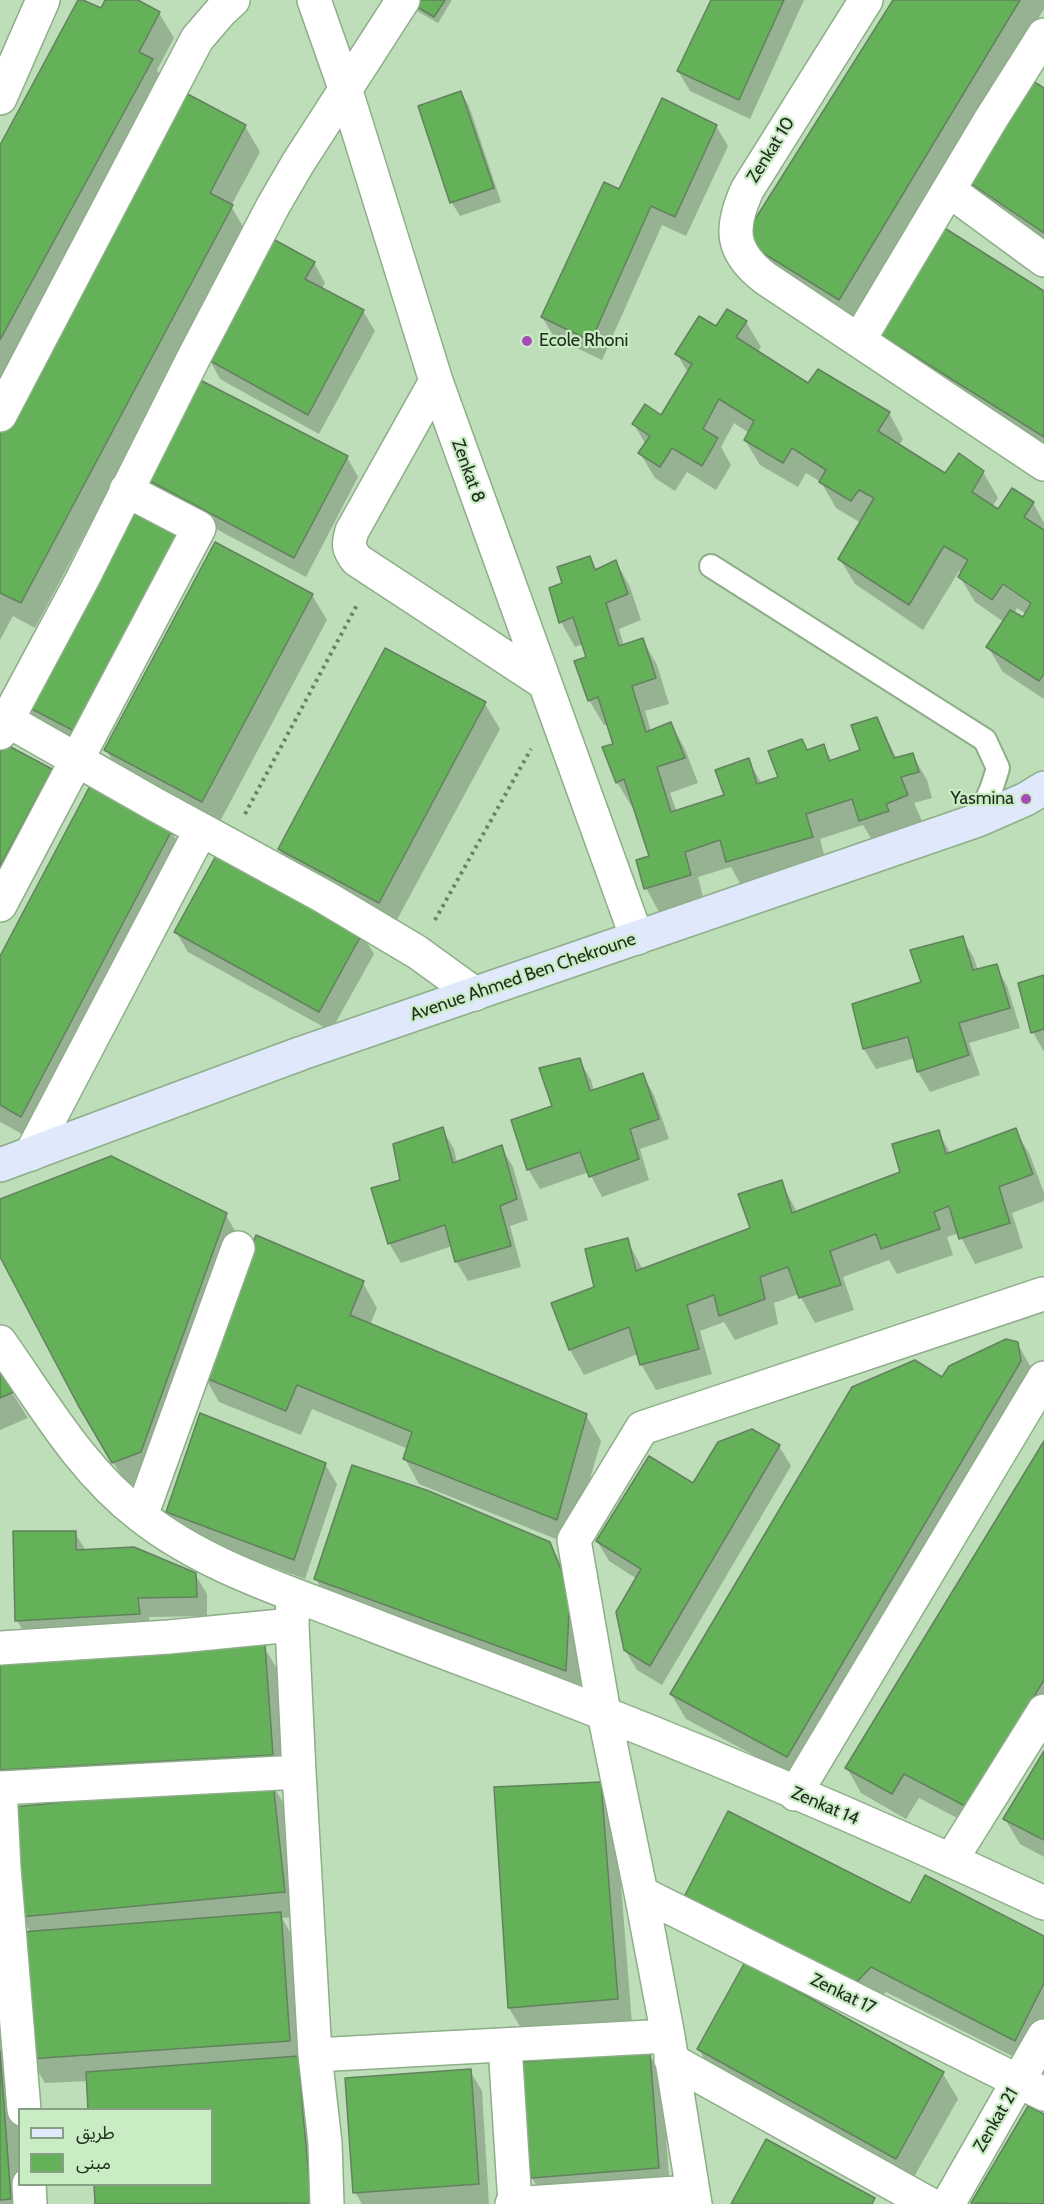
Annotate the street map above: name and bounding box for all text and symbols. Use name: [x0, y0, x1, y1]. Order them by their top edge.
street label: Zenkat 10: [742, 113, 800, 187]
place label: Ecole Rhoni: [539, 330, 628, 352]
marker: Ecole Rhoni: [520, 334, 534, 348]
street label: Zenkat 8: [447, 436, 489, 506]
place label: Yasmina: [951, 788, 1014, 810]
marker: Yasmina: [1019, 792, 1033, 806]
street label: Avenue Ahmed Ben Chekroune: [407, 928, 639, 1026]
street label: Zenkat 14: [788, 1782, 862, 1830]
street label: Zenkat 17: [807, 1969, 879, 2019]
street label: Zenkat 21: [969, 2084, 1023, 2156]
legend: [18, 2108, 213, 2186]
text: طريق: [76, 2122, 115, 2144]
text: مبنى: [76, 2152, 111, 2174]

